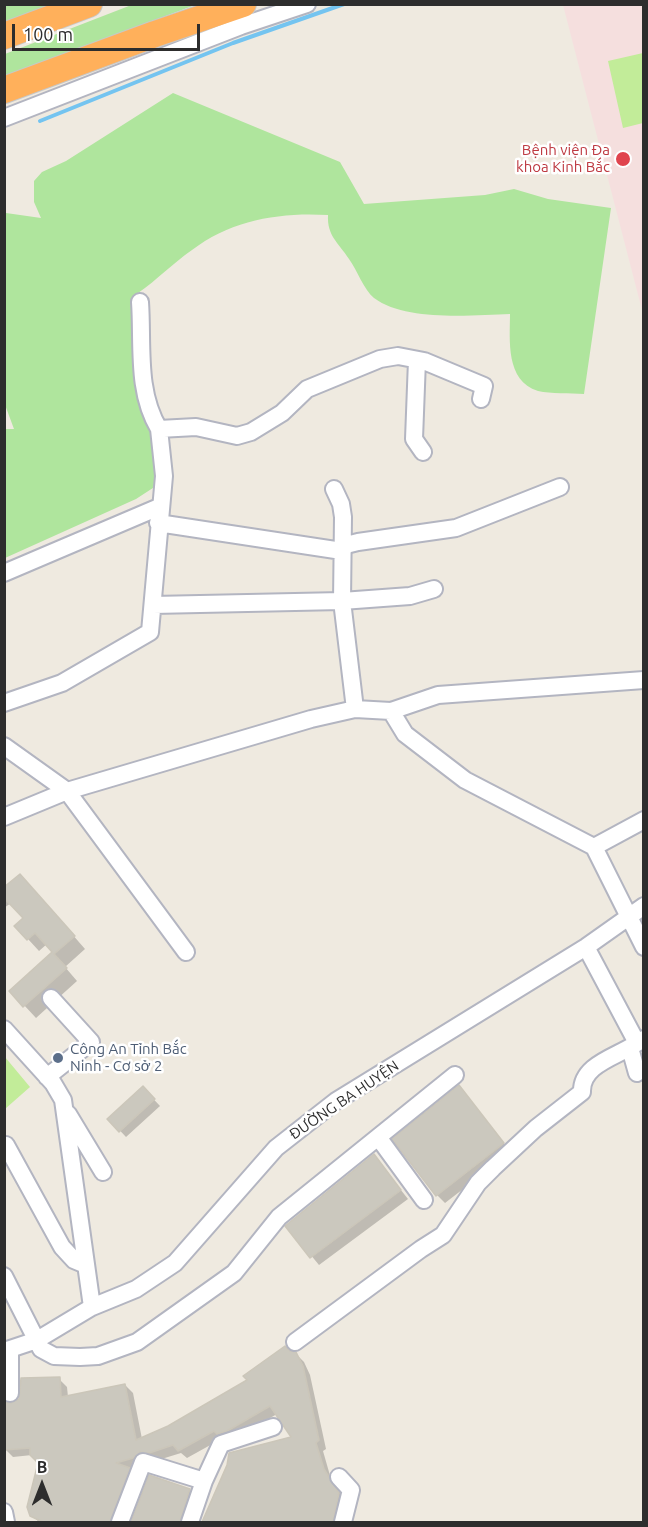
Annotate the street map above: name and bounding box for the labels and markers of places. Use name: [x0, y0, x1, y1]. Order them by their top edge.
place label: Bệnh viện Đa khoa Kinh Bắc: [516, 141, 610, 176]
marker: Bệnh viện Đa khoa Kinh Bắc: [614, 150, 632, 168]
place label: Công An Tỉnh Bắc Ninh - Cơ sở 2: [70, 1040, 187, 1075]
marker: Công An Tỉnh Bắc Ninh - Cơ sở 2: [51, 1051, 65, 1065]

